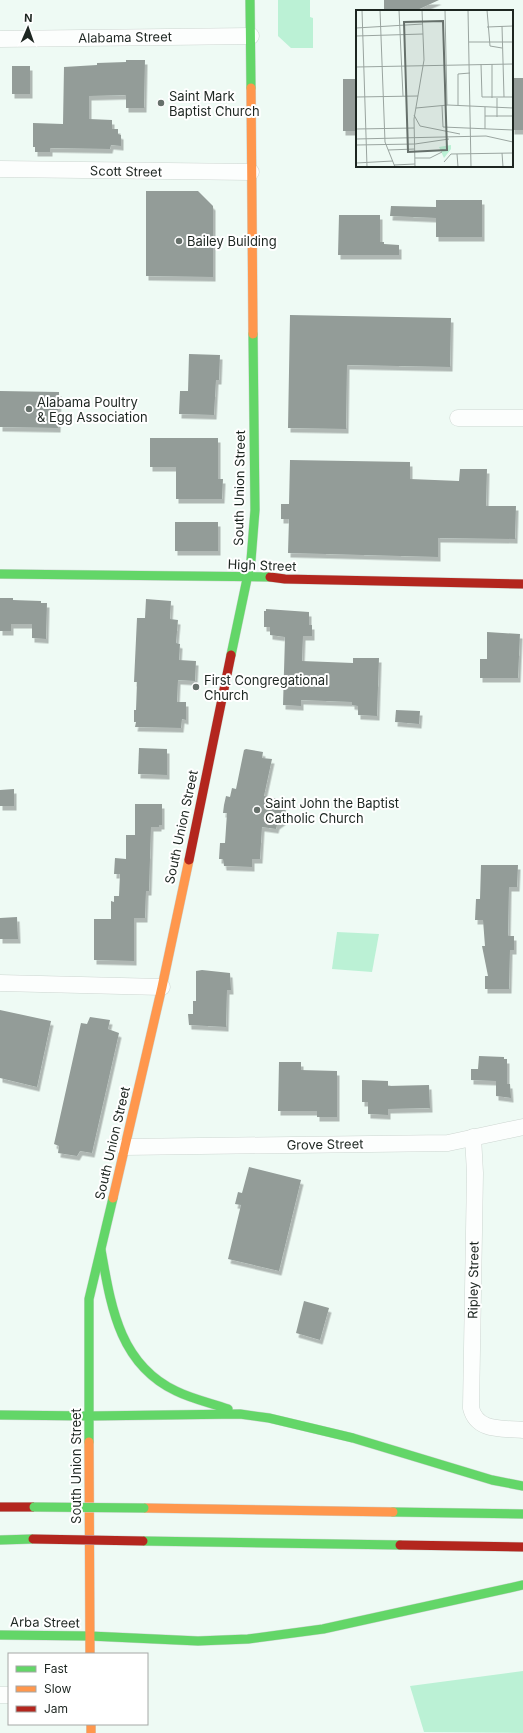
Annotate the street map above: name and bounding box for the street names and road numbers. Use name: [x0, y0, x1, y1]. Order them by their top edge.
street label: Alabama Street: [78, 28, 172, 46]
street label: Scott Street: [90, 162, 162, 180]
street label: South Union Street: [230, 430, 248, 546]
street label: High Street: [227, 556, 297, 574]
street label: South Union Street: [161, 769, 201, 885]
street label: South Union Street: [91, 1085, 133, 1201]
street label: Grove Street: [286, 1135, 364, 1153]
street label: Ripley Street: [464, 1241, 482, 1319]
street label: South Union Street: [68, 1408, 84, 1524]
street label: Arba Street: [10, 1613, 80, 1631]

